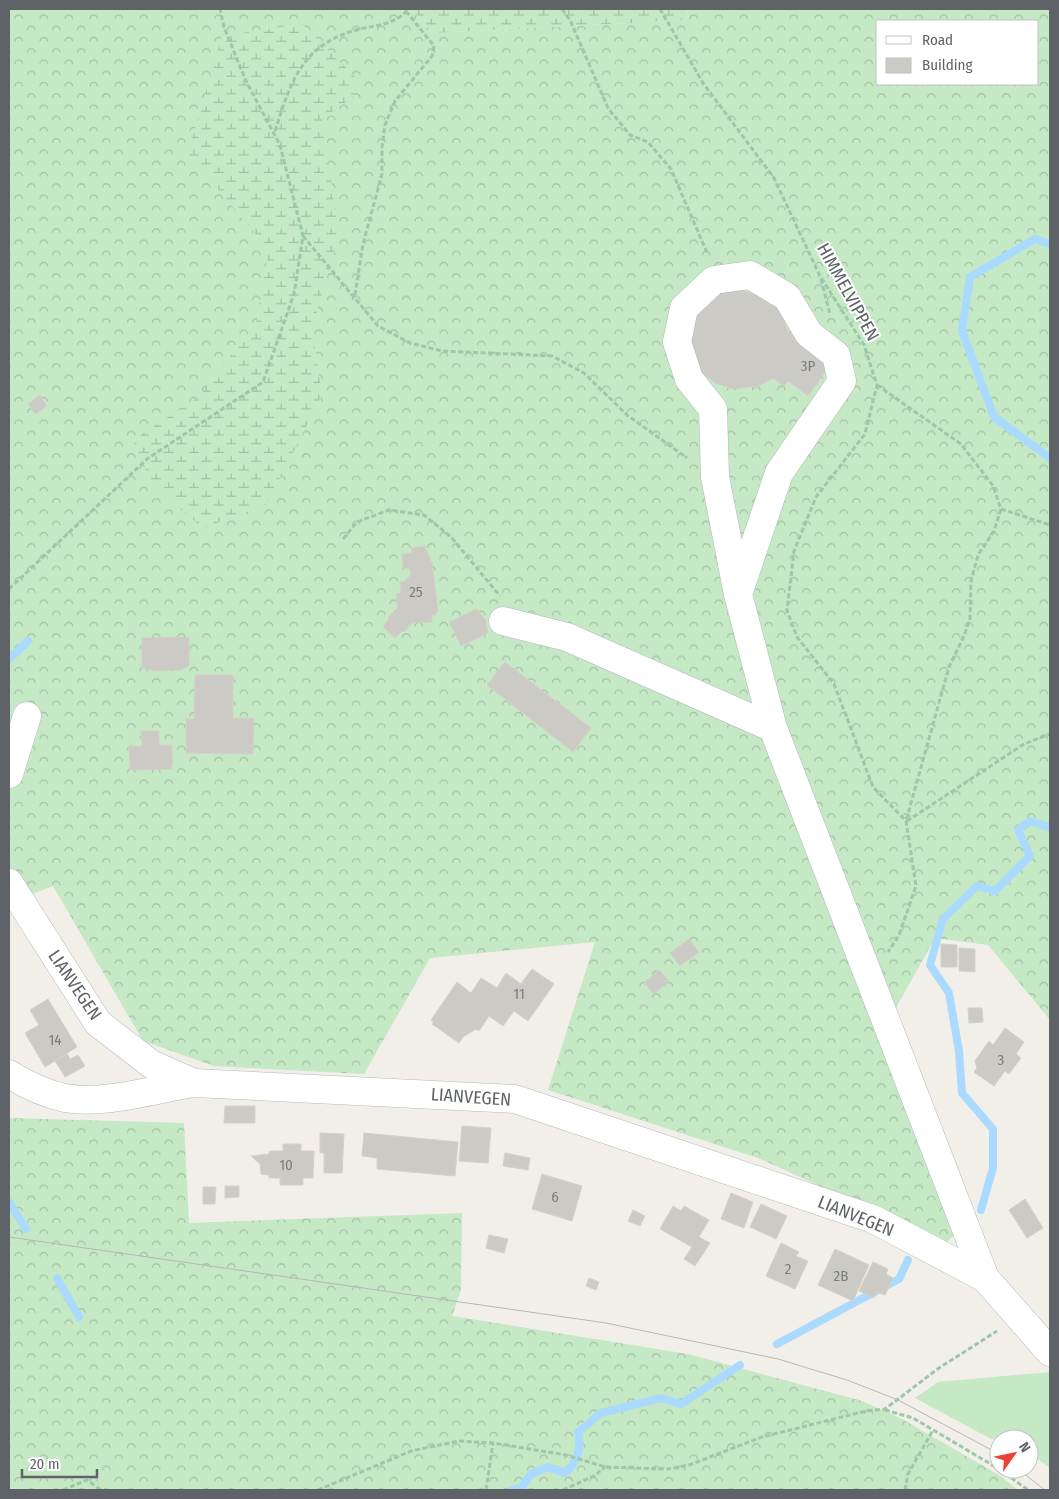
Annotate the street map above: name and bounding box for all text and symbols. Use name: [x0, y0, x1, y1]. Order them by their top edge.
legend: [876, 20, 1039, 85]
text: Road: [922, 31, 953, 49]
text: Building: [922, 56, 973, 74]
street label: HIMMELVIPPEN: [812, 239, 884, 345]
house number: 3P: [801, 357, 815, 375]
house number: 25: [409, 583, 423, 601]
street label: LIANVEGEN: [43, 946, 107, 1024]
house number: 11: [513, 985, 525, 1003]
house number: 14: [48, 1031, 62, 1049]
house number: 3: [998, 1051, 1005, 1069]
street label: LIANVEGEN: [430, 1083, 512, 1111]
house number: 10: [279, 1156, 293, 1174]
house number: 6: [551, 1188, 559, 1206]
street label: LIANVEGEN: [815, 1191, 897, 1241]
house number: 2: [785, 1260, 792, 1278]
house number: 2B: [834, 1267, 848, 1285]
north arrow: [989, 1429, 1039, 1479]
text: N: [1015, 1439, 1034, 1455]
scale bar: [22, 1446, 98, 1478]
text: 20 m: [30, 1455, 60, 1473]

